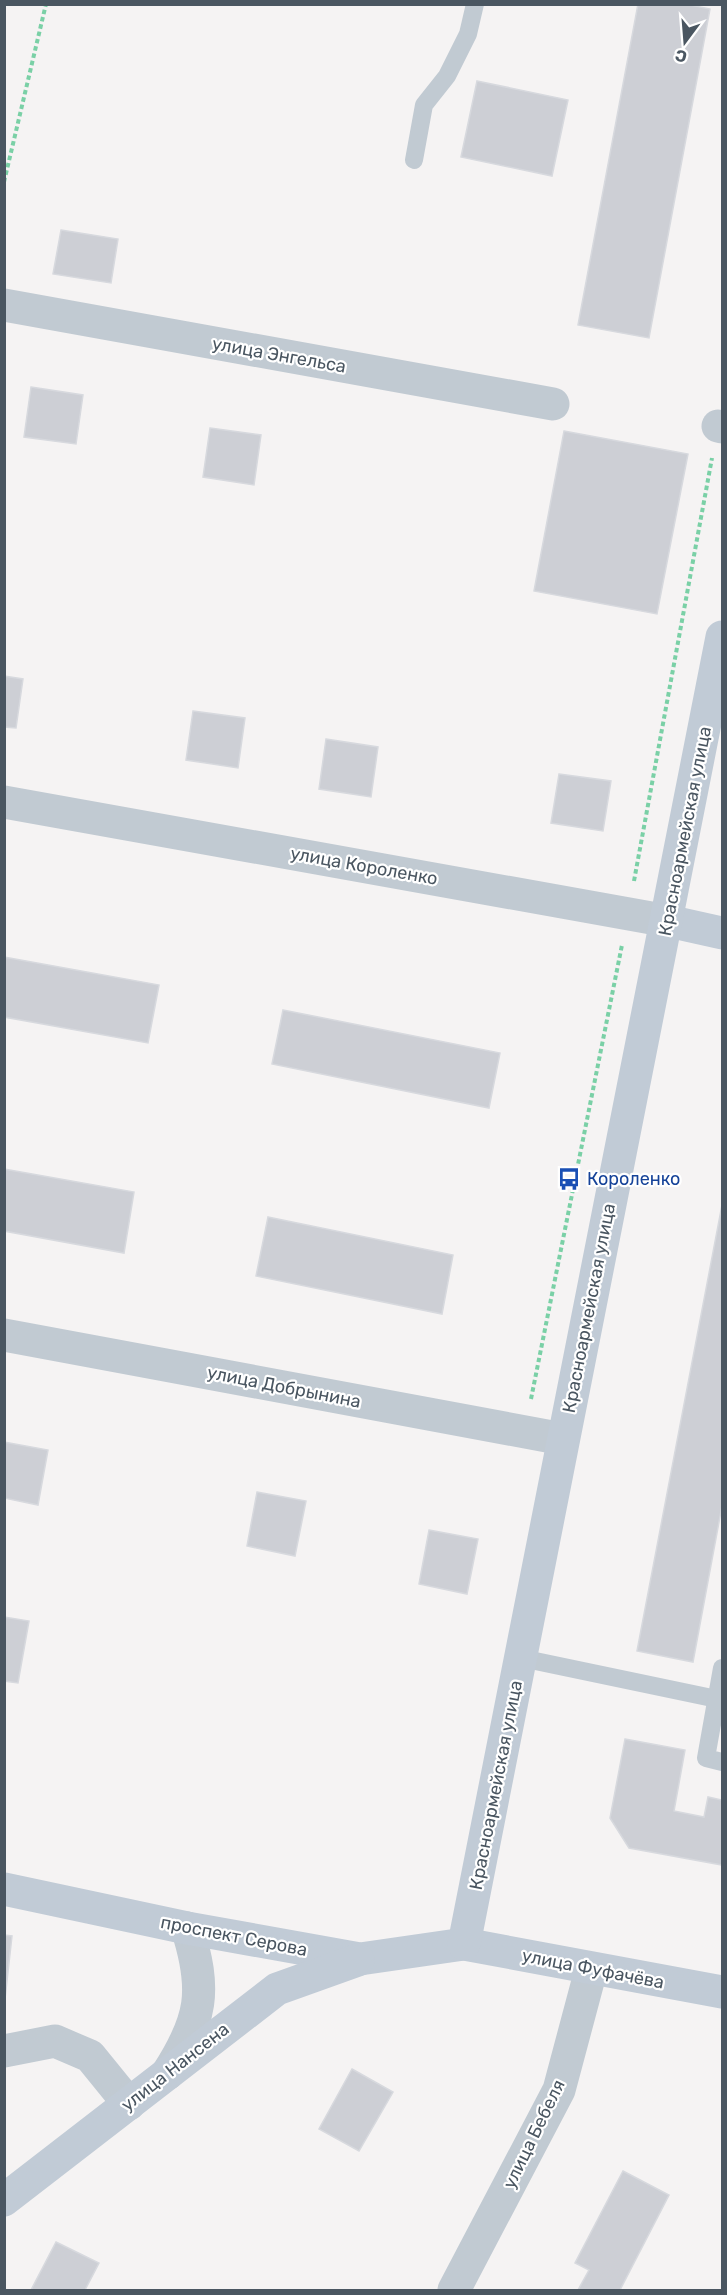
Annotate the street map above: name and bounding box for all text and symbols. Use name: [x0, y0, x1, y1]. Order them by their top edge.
north arrow: [655, 12, 715, 72]
text: С: [673, 45, 689, 67]
street label: улица Энгельса: [210, 332, 348, 378]
street label: Красноармейская улица: [654, 724, 716, 938]
street label: улица Короленко: [289, 842, 439, 890]
bus stop icon: Короленко: [556, 1166, 582, 1192]
place label: Короленко: [587, 1168, 680, 1190]
street label: Красноармейская улица: [558, 1201, 620, 1415]
street label: улица Добрынина: [205, 1361, 363, 1413]
street label: Красноармейская улица: [465, 1678, 527, 1892]
street label: проспект Серова: [159, 1911, 309, 1961]
street label: улица Фуфачёва: [520, 1944, 666, 1994]
street label: улица Нансена: [117, 2018, 233, 2116]
street label: улица Бебеля: [498, 2076, 570, 2192]

